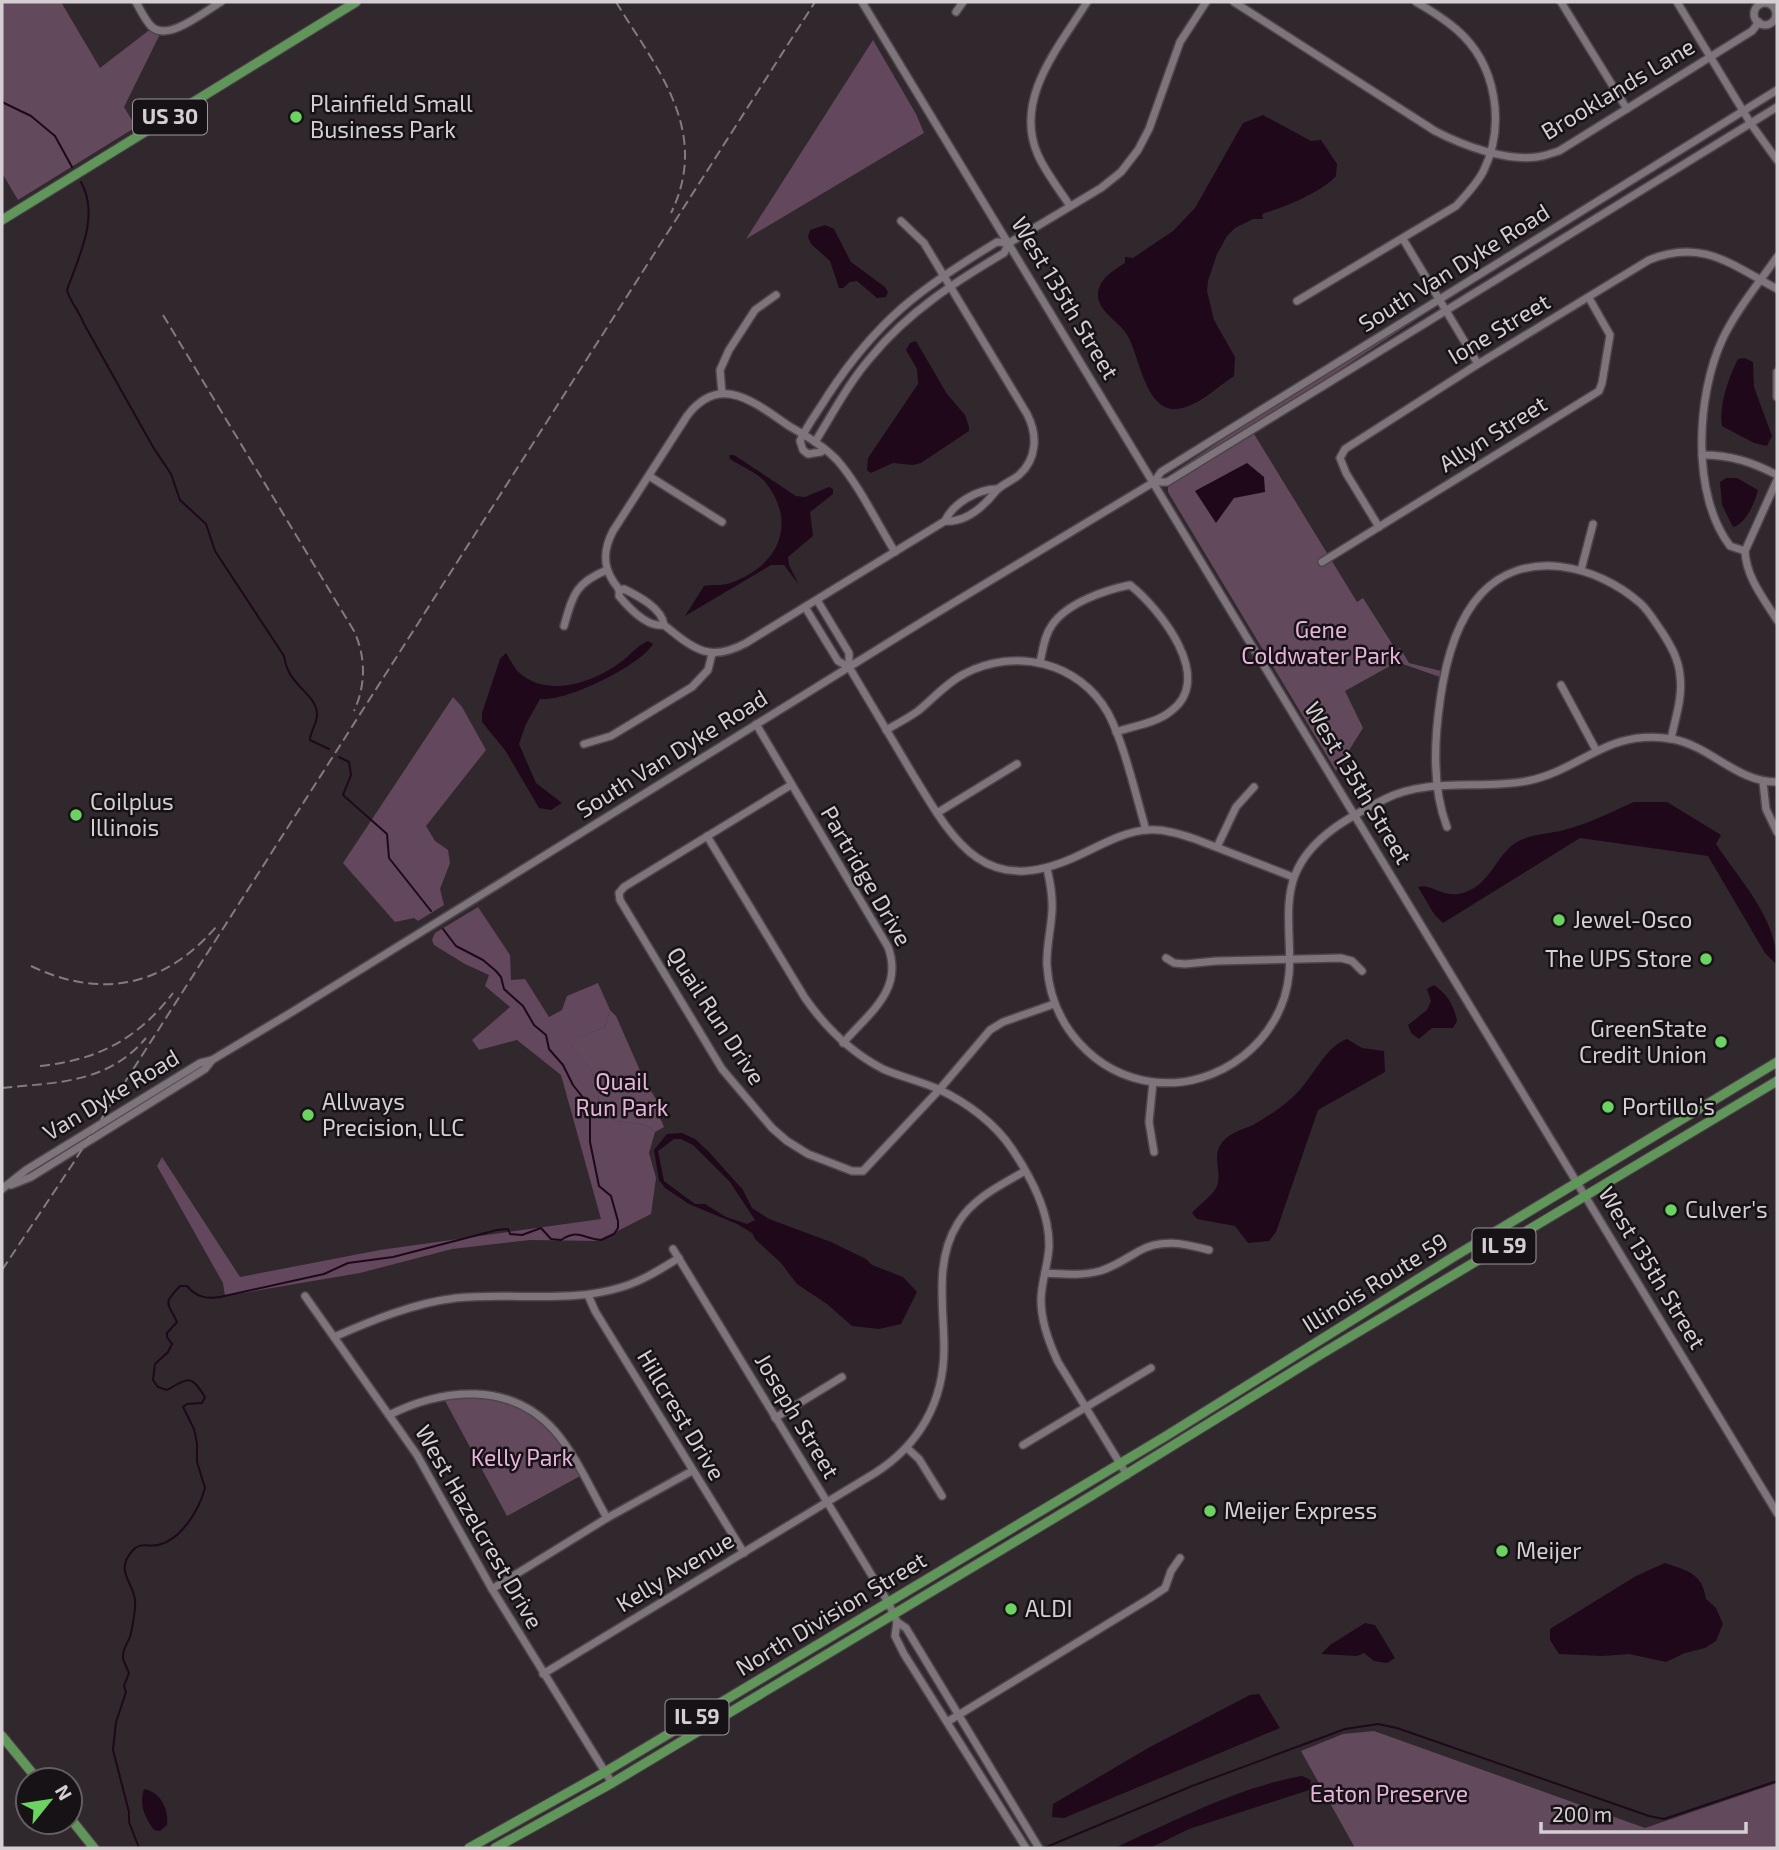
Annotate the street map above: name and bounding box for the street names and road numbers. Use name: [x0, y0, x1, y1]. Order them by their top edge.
street label: Brooklands Lane: [1536, 31, 1699, 145]
road number: US 30: [133, 100, 207, 134]
street label: South Van Dyke Road: [1353, 197, 1554, 337]
street label: West 135th Street: [1006, 211, 1126, 384]
street label: Ione Street: [1442, 287, 1555, 369]
street label: Allyn Street: [1433, 389, 1552, 477]
street label: South Van Dyke Road: [571, 683, 772, 823]
street label: West 135th Street: [1299, 696, 1419, 869]
street label: Partridge Drive: [815, 801, 918, 950]
street label: Quail Run Drive: [662, 941, 772, 1090]
street label: Van Dyke Road: [37, 1043, 184, 1146]
street label: West 135th Street: [1593, 1181, 1713, 1354]
street label: Illinois Route 59: [1297, 1226, 1452, 1338]
road number: IL 59: [1472, 1228, 1536, 1264]
street label: Hillcrest Drive: [632, 1344, 732, 1485]
street label: Joseph Street: [750, 1348, 846, 1483]
street label: West Hazelcrest Drive: [410, 1420, 550, 1633]
street label: Kelly Avenue: [611, 1525, 738, 1617]
street label: North Division Street: [730, 1545, 931, 1681]
road number: IL 59: [666, 1700, 728, 1734]

